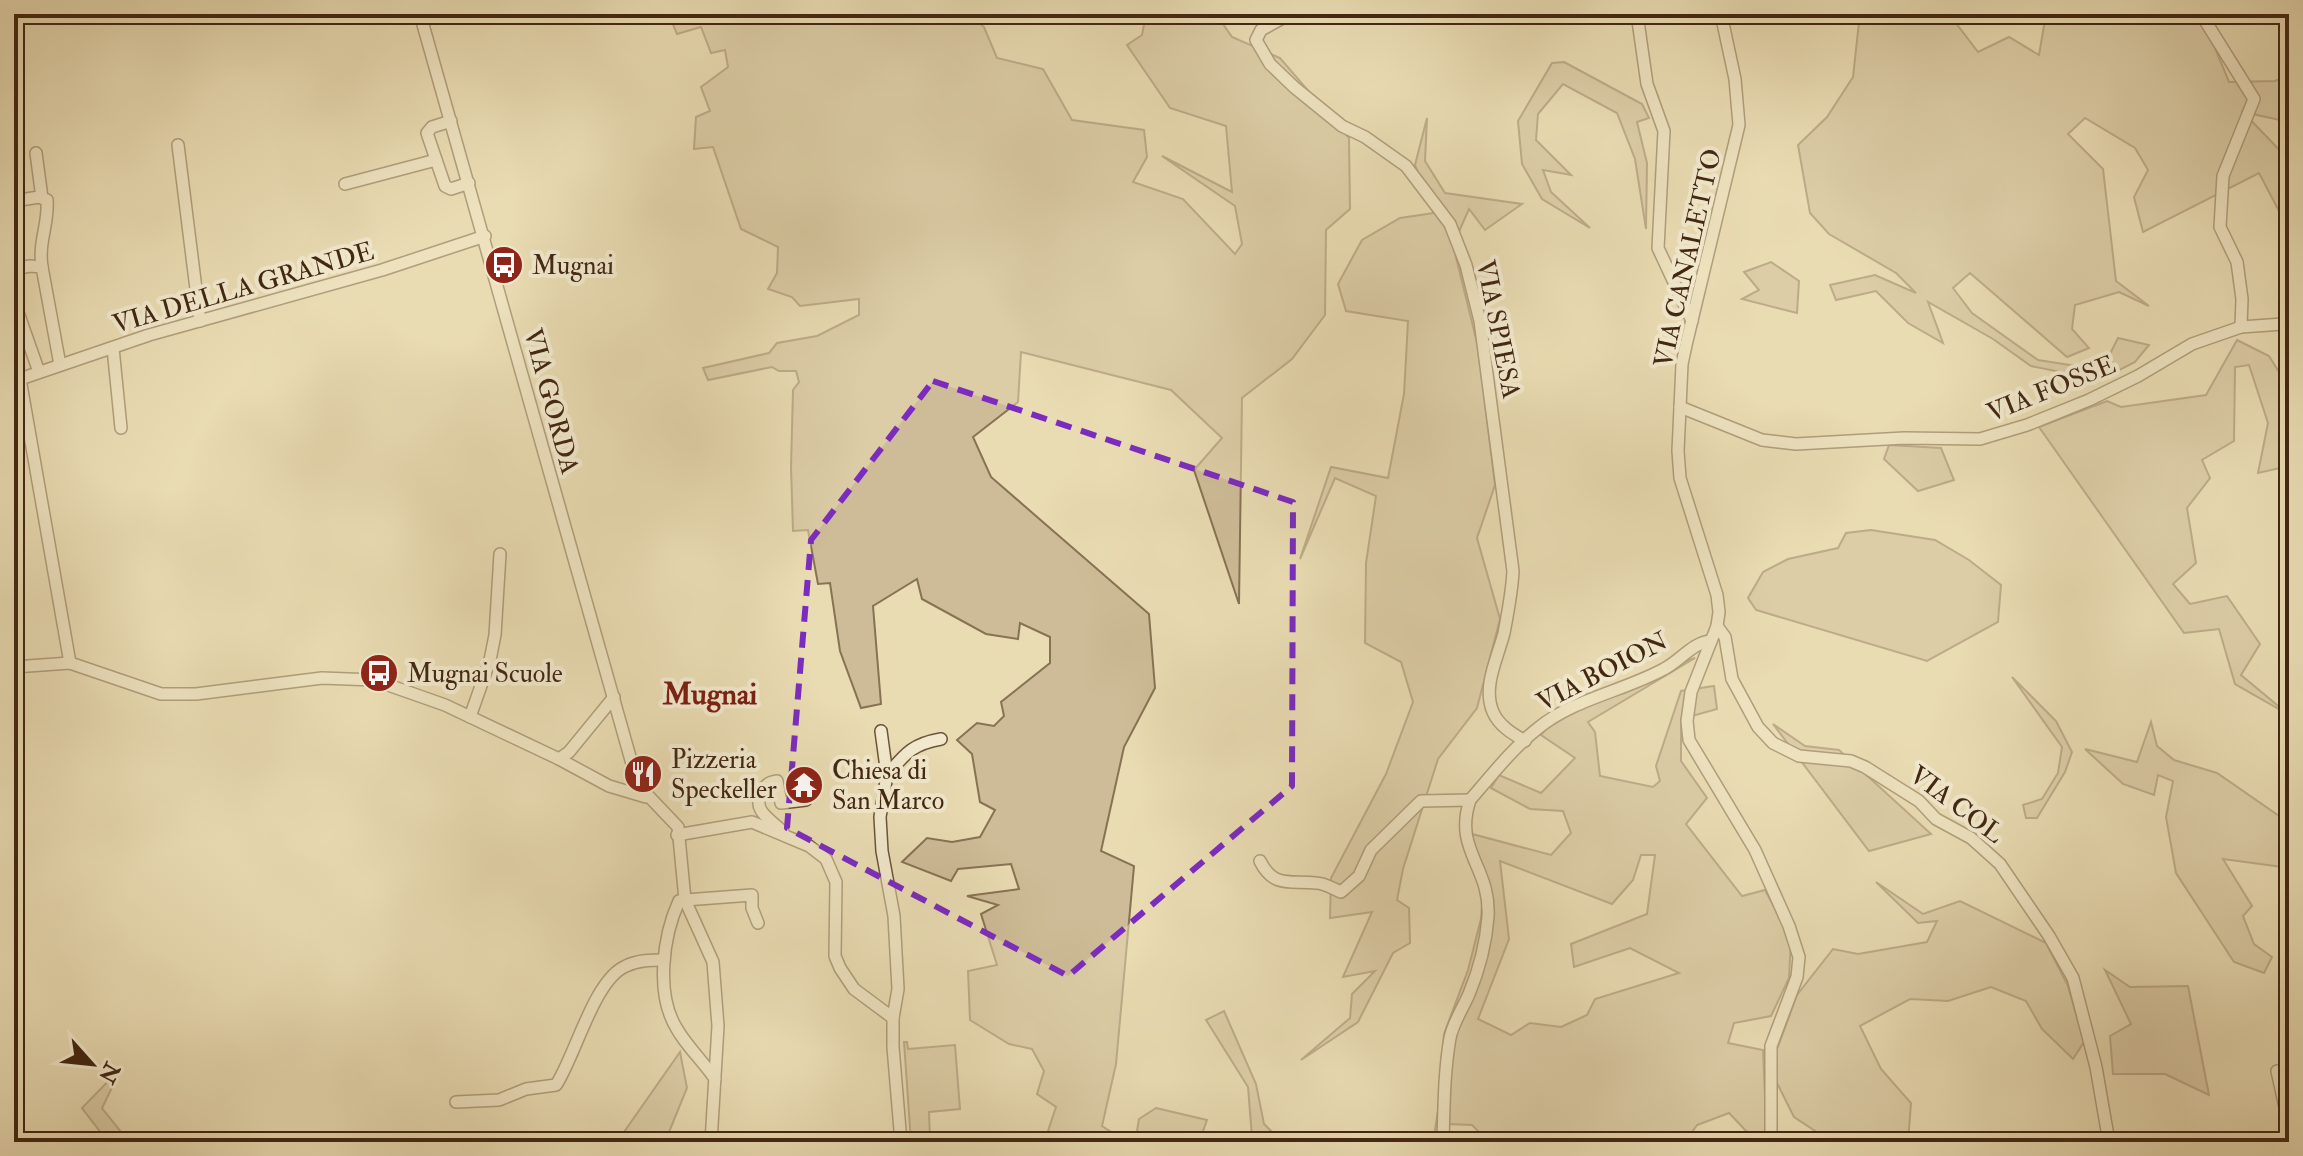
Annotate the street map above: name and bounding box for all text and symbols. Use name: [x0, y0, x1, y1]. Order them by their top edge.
street label: VIA CANALETTO: [1647, 146, 1729, 371]
street label: VIA DELLA GRANDE: [109, 235, 378, 341]
bus stop icon: Mugnai: [483, 244, 525, 286]
place label: Mugnai: [532, 250, 614, 282]
street label: VIA SPIESA: [1469, 257, 1527, 402]
street label: VIA GORDA: [516, 325, 586, 478]
street label: VIA FOSSE: [1982, 349, 2120, 429]
street label: VIA BOION: [1531, 625, 1674, 719]
bus stop icon: Mugnai Scuole: [358, 652, 400, 694]
place label: Mugnai Scuole: [407, 658, 563, 690]
district label: Mugnai: [662, 676, 757, 713]
place label: Pizzeria Speckeller: [671, 744, 777, 807]
restaurant icon: Pizzeria Speckeller: [622, 753, 664, 795]
place label: Chiesa di San Marco: [832, 755, 944, 817]
street label: VIA COL: [1903, 759, 2010, 851]
temple icon: Chiesa di San Marco: [783, 764, 825, 806]
north arrow: [52, 1024, 132, 1104]
text: N: [92, 1057, 126, 1088]

